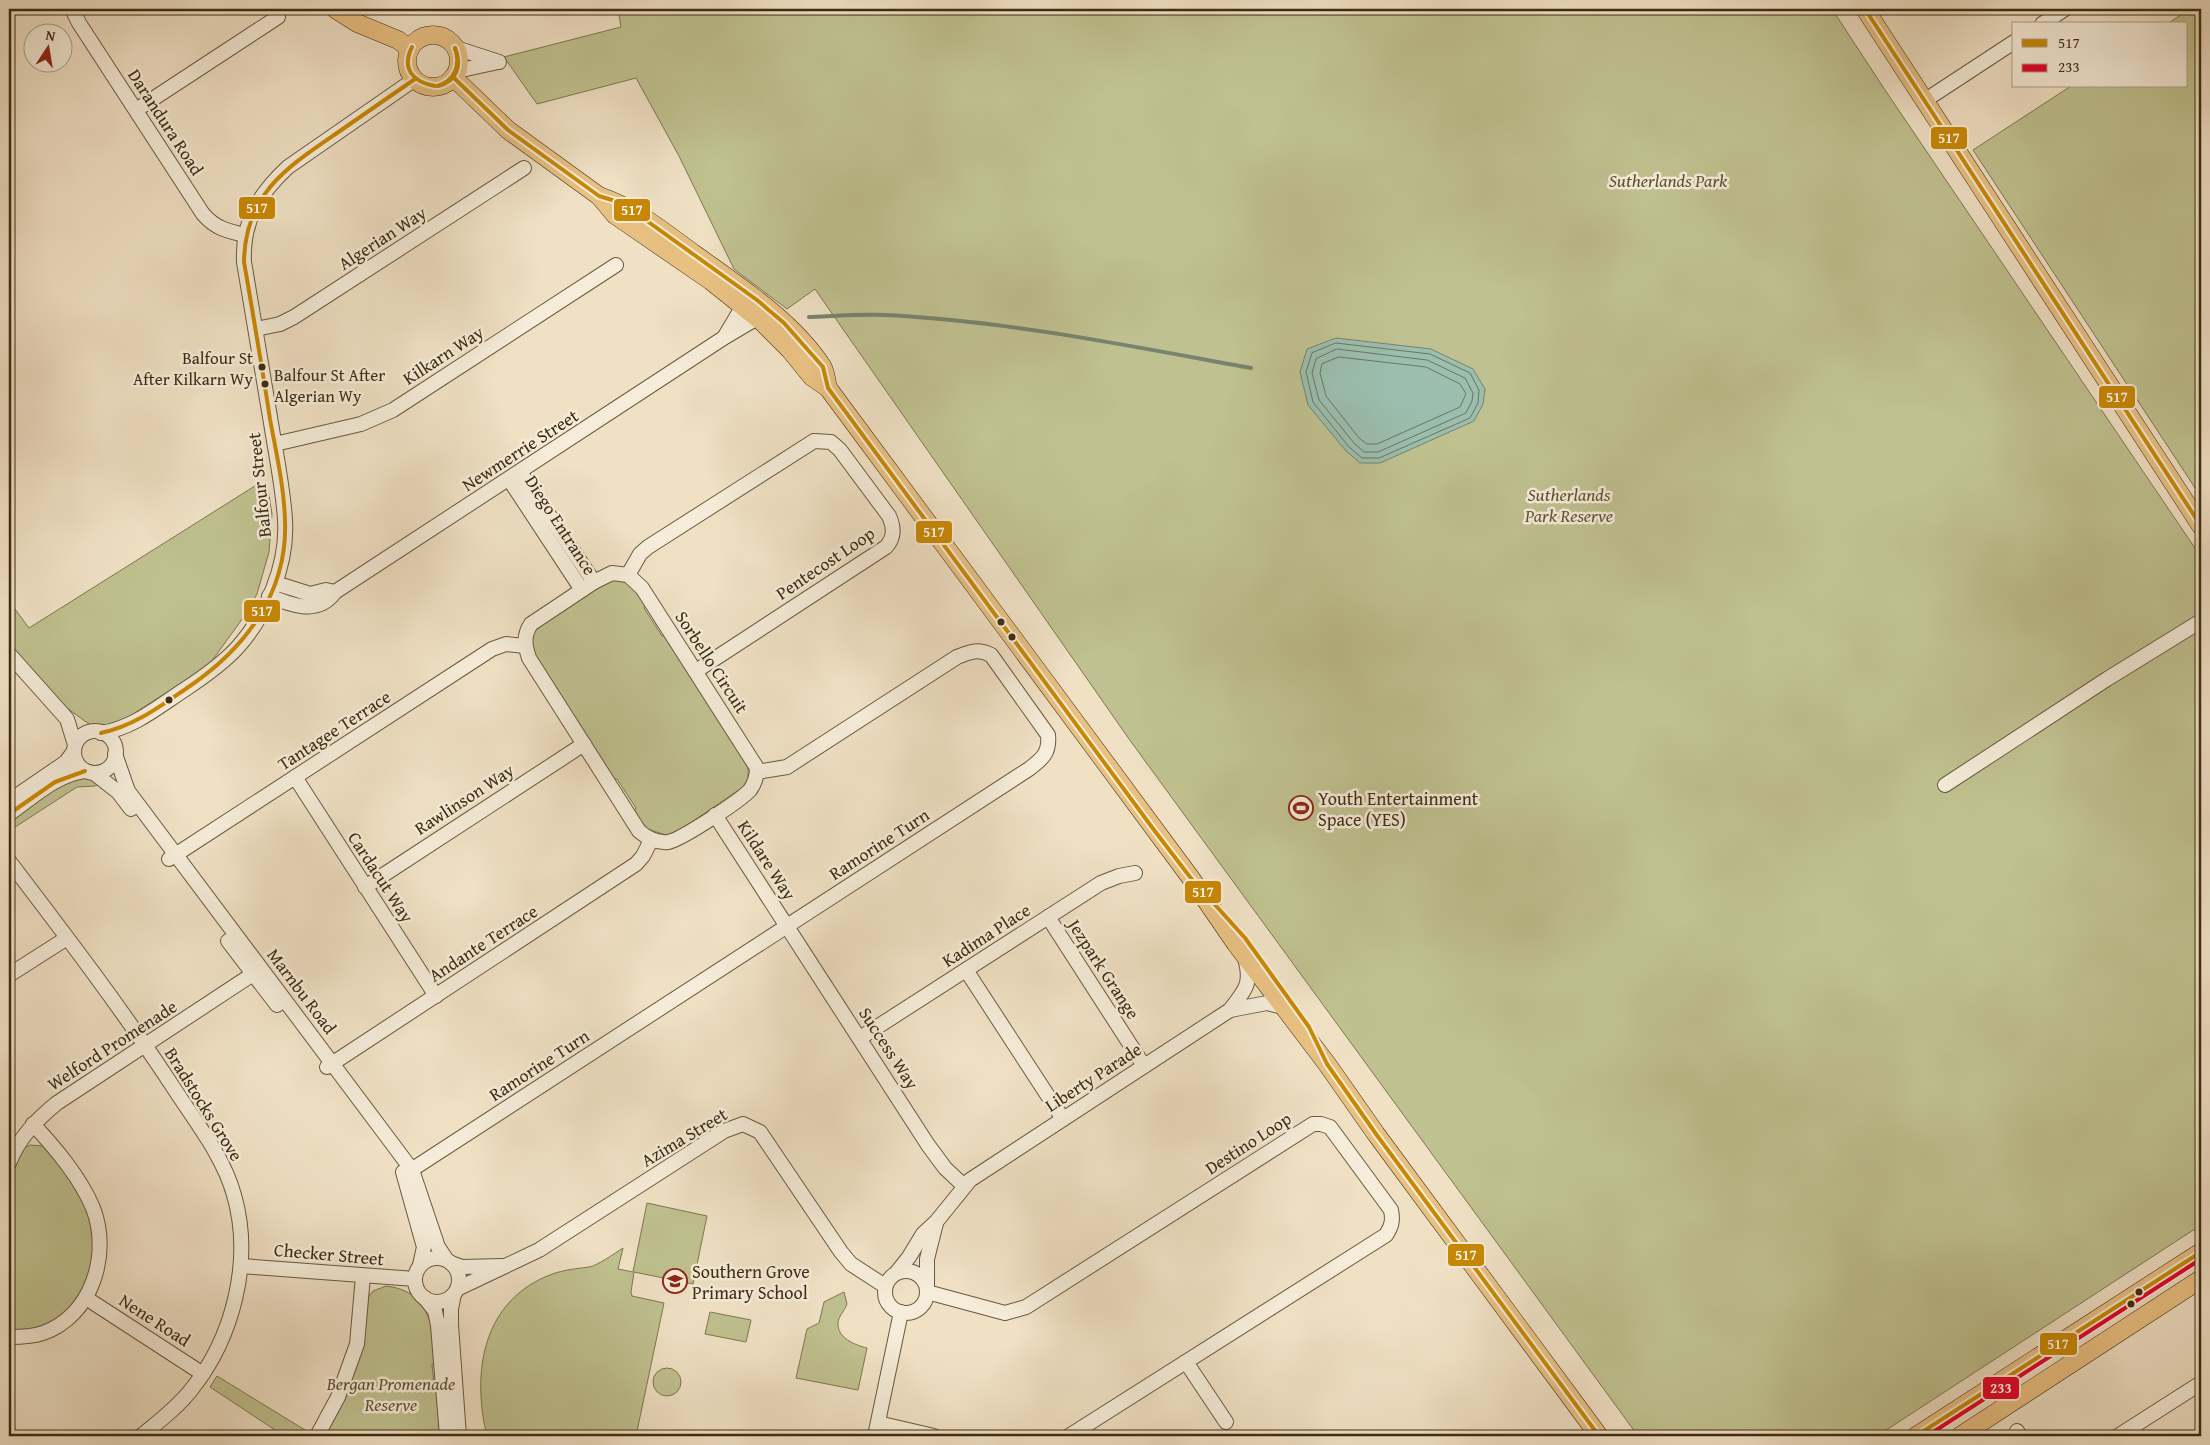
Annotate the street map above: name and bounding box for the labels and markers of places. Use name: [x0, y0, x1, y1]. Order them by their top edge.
place label: Balfour St After Kilkarn Wy: [133, 345, 254, 391]
marker: Balfour St After Kilkarn Wy: [257, 362, 267, 372]
place label: Balfour St After Algerian Wy: [274, 362, 385, 408]
marker: Balfour St After Algerian Wy: [260, 379, 270, 389]
unlabelled marker: [996, 617, 1006, 627]
unlabelled marker: [1007, 632, 1017, 642]
unlabelled marker: [164, 695, 174, 705]
place label: Youth Entertainment Space (YES): [1318, 785, 1479, 833]
sports icon: Youth Entertainment Space (YES): [1288, 795, 1314, 821]
place label: Southern Grove Primary School: [692, 1258, 810, 1306]
school or university icon: Southern Grove Primary School: [662, 1268, 688, 1294]
unlabelled marker: [2134, 1287, 2144, 1297]
unlabelled marker: [2126, 1299, 2136, 1309]

